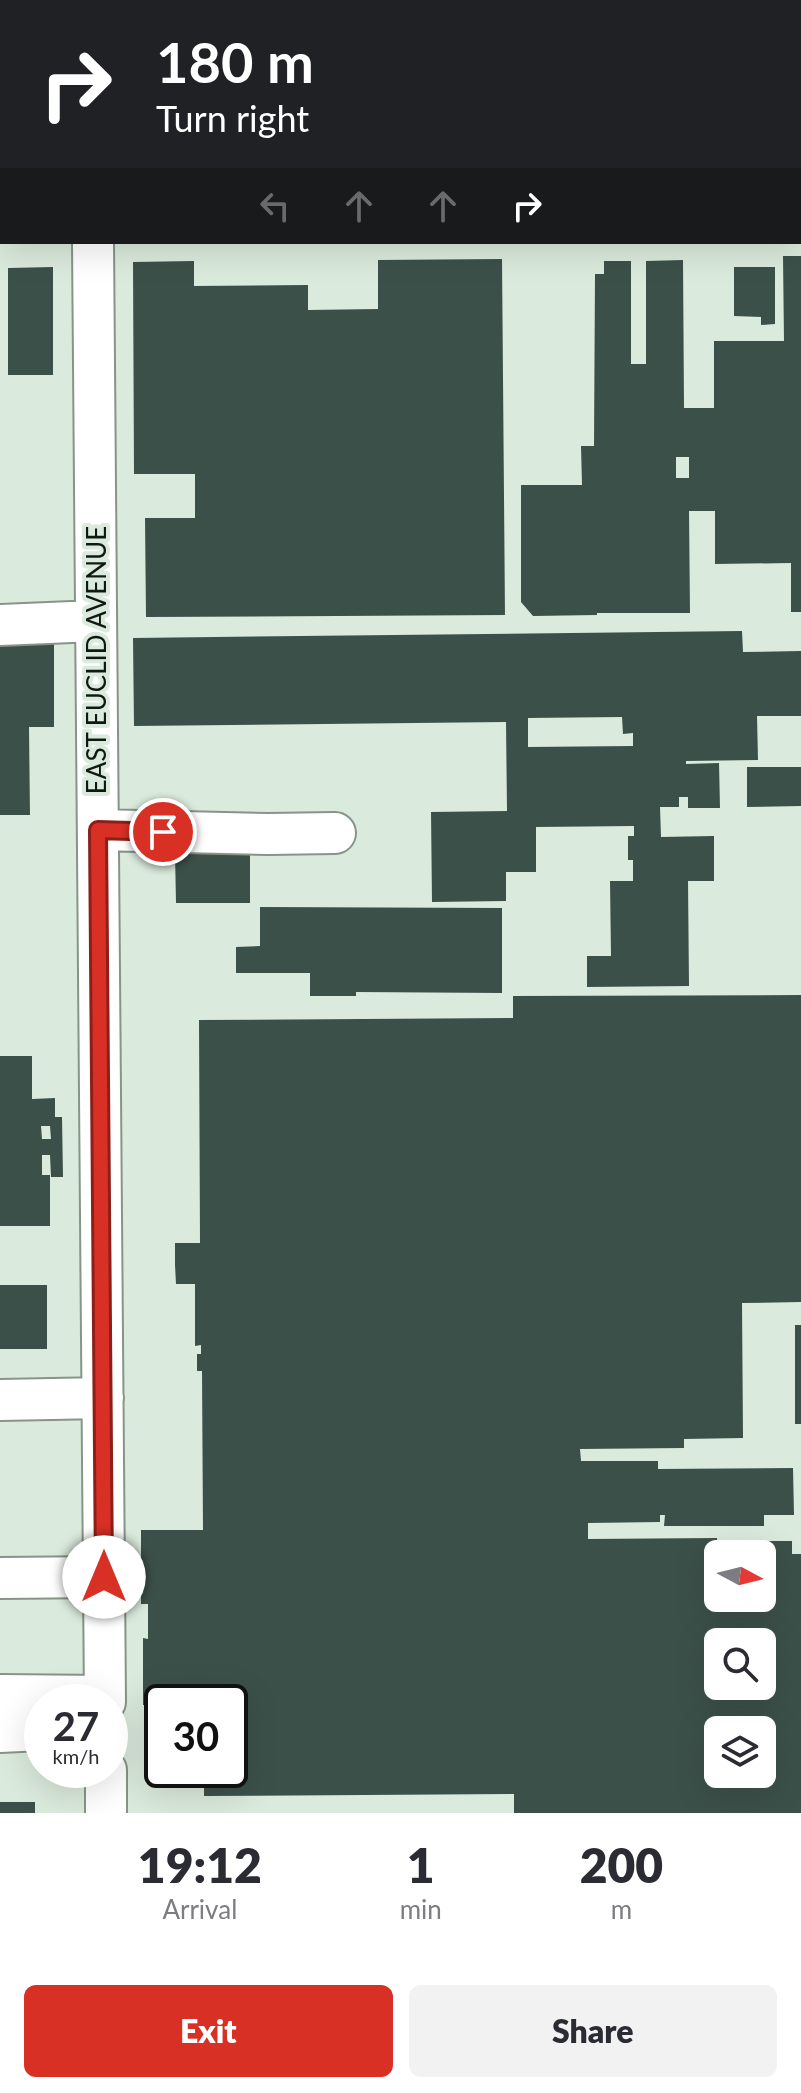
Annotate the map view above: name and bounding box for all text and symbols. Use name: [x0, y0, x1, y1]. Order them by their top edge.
text: 180 m: [156, 28, 314, 95]
icon: right: [24, 32, 128, 136]
text: Turn right: [156, 96, 309, 140]
icon: left: [253, 184, 297, 228]
icon: ahead: [337, 184, 381, 228]
icon: ahead: [421, 184, 465, 228]
icon: right: [505, 184, 549, 228]
street label: EAST EUCLID AVENUE: [80, 526, 112, 794]
pin: [129, 798, 197, 866]
icon: arrive: [141, 810, 185, 854]
position arrow: [62, 1535, 146, 1619]
north arrow: [704, 1540, 776, 1612]
map controls: [704, 1540, 776, 1788]
button: search: [704, 1628, 776, 1700]
speed limit sign: 30: [144, 1684, 248, 1788]
text: 27: [53, 1702, 99, 1750]
button: layers: [704, 1716, 776, 1788]
text: km/h: [53, 1744, 99, 1768]
text: 19:12: [138, 1836, 262, 1893]
text: 1: [407, 1836, 435, 1893]
text: 200: [580, 1836, 663, 1893]
text: Arrival: [162, 1893, 237, 1925]
text: min: [400, 1893, 442, 1925]
text: m: [611, 1893, 632, 1925]
button: Exit: [24, 1985, 393, 2077]
button: Share: [409, 1985, 777, 2077]

